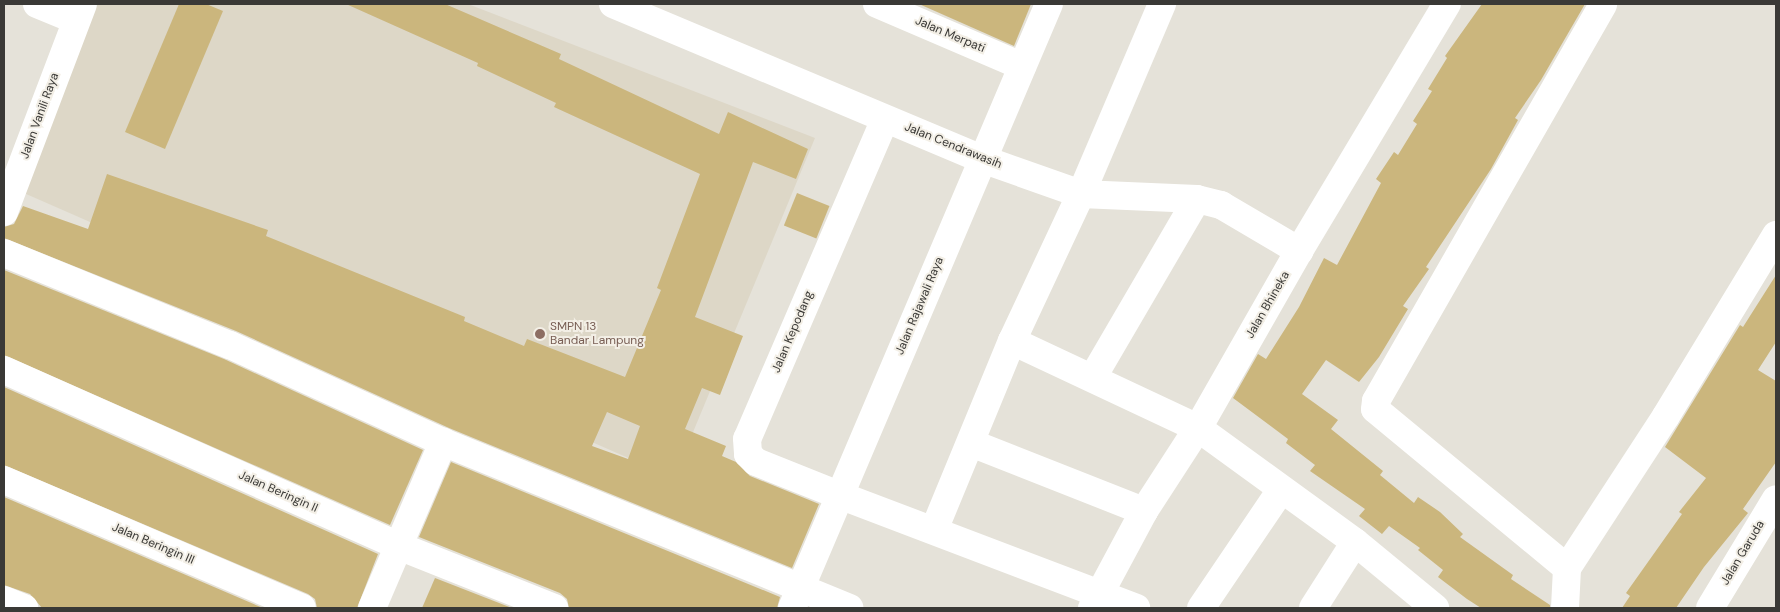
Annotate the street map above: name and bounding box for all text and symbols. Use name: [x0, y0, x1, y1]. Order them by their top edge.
street label: Jalan Merpati: [913, 14, 987, 56]
street label: Jalan Vanili Raya: [18, 71, 62, 161]
street label: Jalan Cendrawasih: [902, 120, 1004, 172]
street label: Jalan Rajawali Raya: [893, 255, 947, 357]
street label: Jalan Bhineka: [1243, 269, 1293, 341]
street label: Jalan Kepodang: [769, 289, 817, 375]
place label: SMPN 13 Bandar Lampung: [550, 320, 644, 348]
marker: SMPN 13 Bandar Lampung: [534, 328, 546, 340]
street label: Jalan Beringin II: [236, 468, 320, 516]
street label: Jalan Garuda: [1718, 518, 1768, 588]
street label: Jalan Beringin III: [110, 520, 196, 568]

